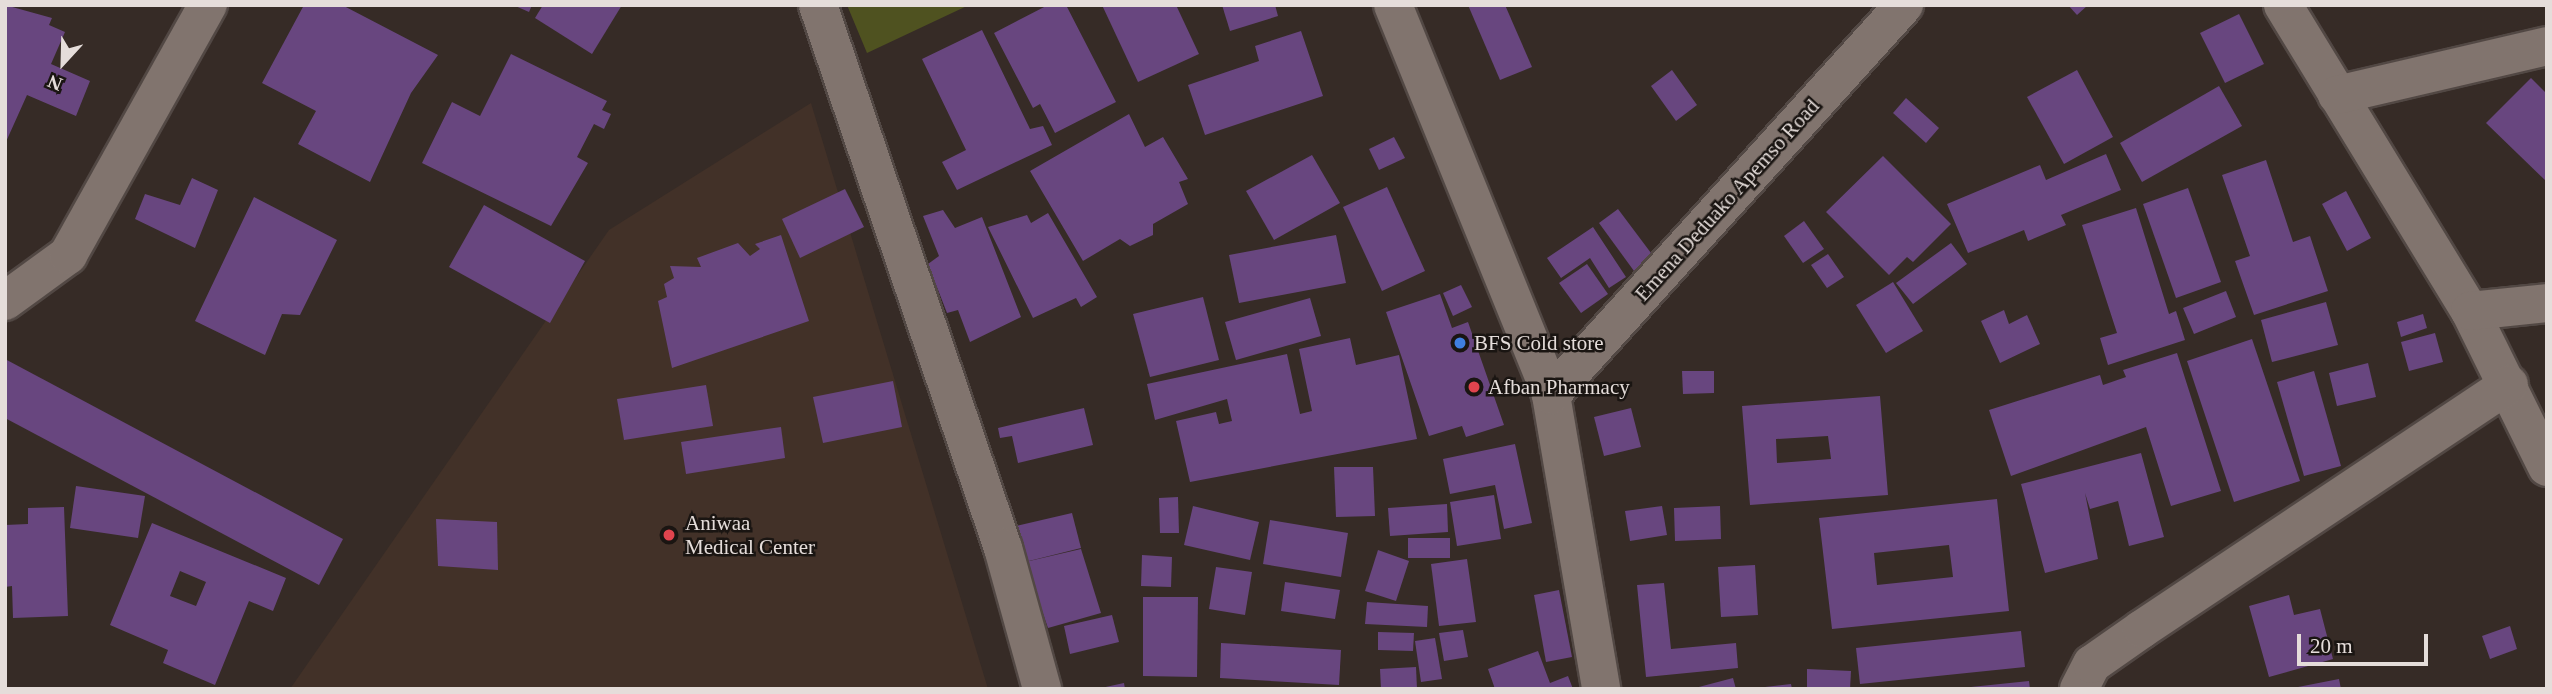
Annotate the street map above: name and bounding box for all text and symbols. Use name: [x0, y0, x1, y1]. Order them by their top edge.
north arrow: [28, 28, 98, 98]
text: N: [45, 71, 65, 95]
street label: Emena Deduako Apemso Road: [1629, 93, 1825, 307]
place label: BFS Cold store: [1474, 330, 1604, 356]
marker: BFS Cold store: [1452, 335, 1468, 351]
place label: Afban Pharmacy: [1488, 374, 1630, 400]
marker: Afban Pharmacy: [1466, 379, 1482, 395]
place label: Aniwaa Medical Center: [685, 510, 815, 560]
marker: Aniwaa Medical Center: [659, 525, 679, 545]
scale bar: [2300, 620, 2431, 664]
text: 20 m: [2310, 634, 2353, 658]

